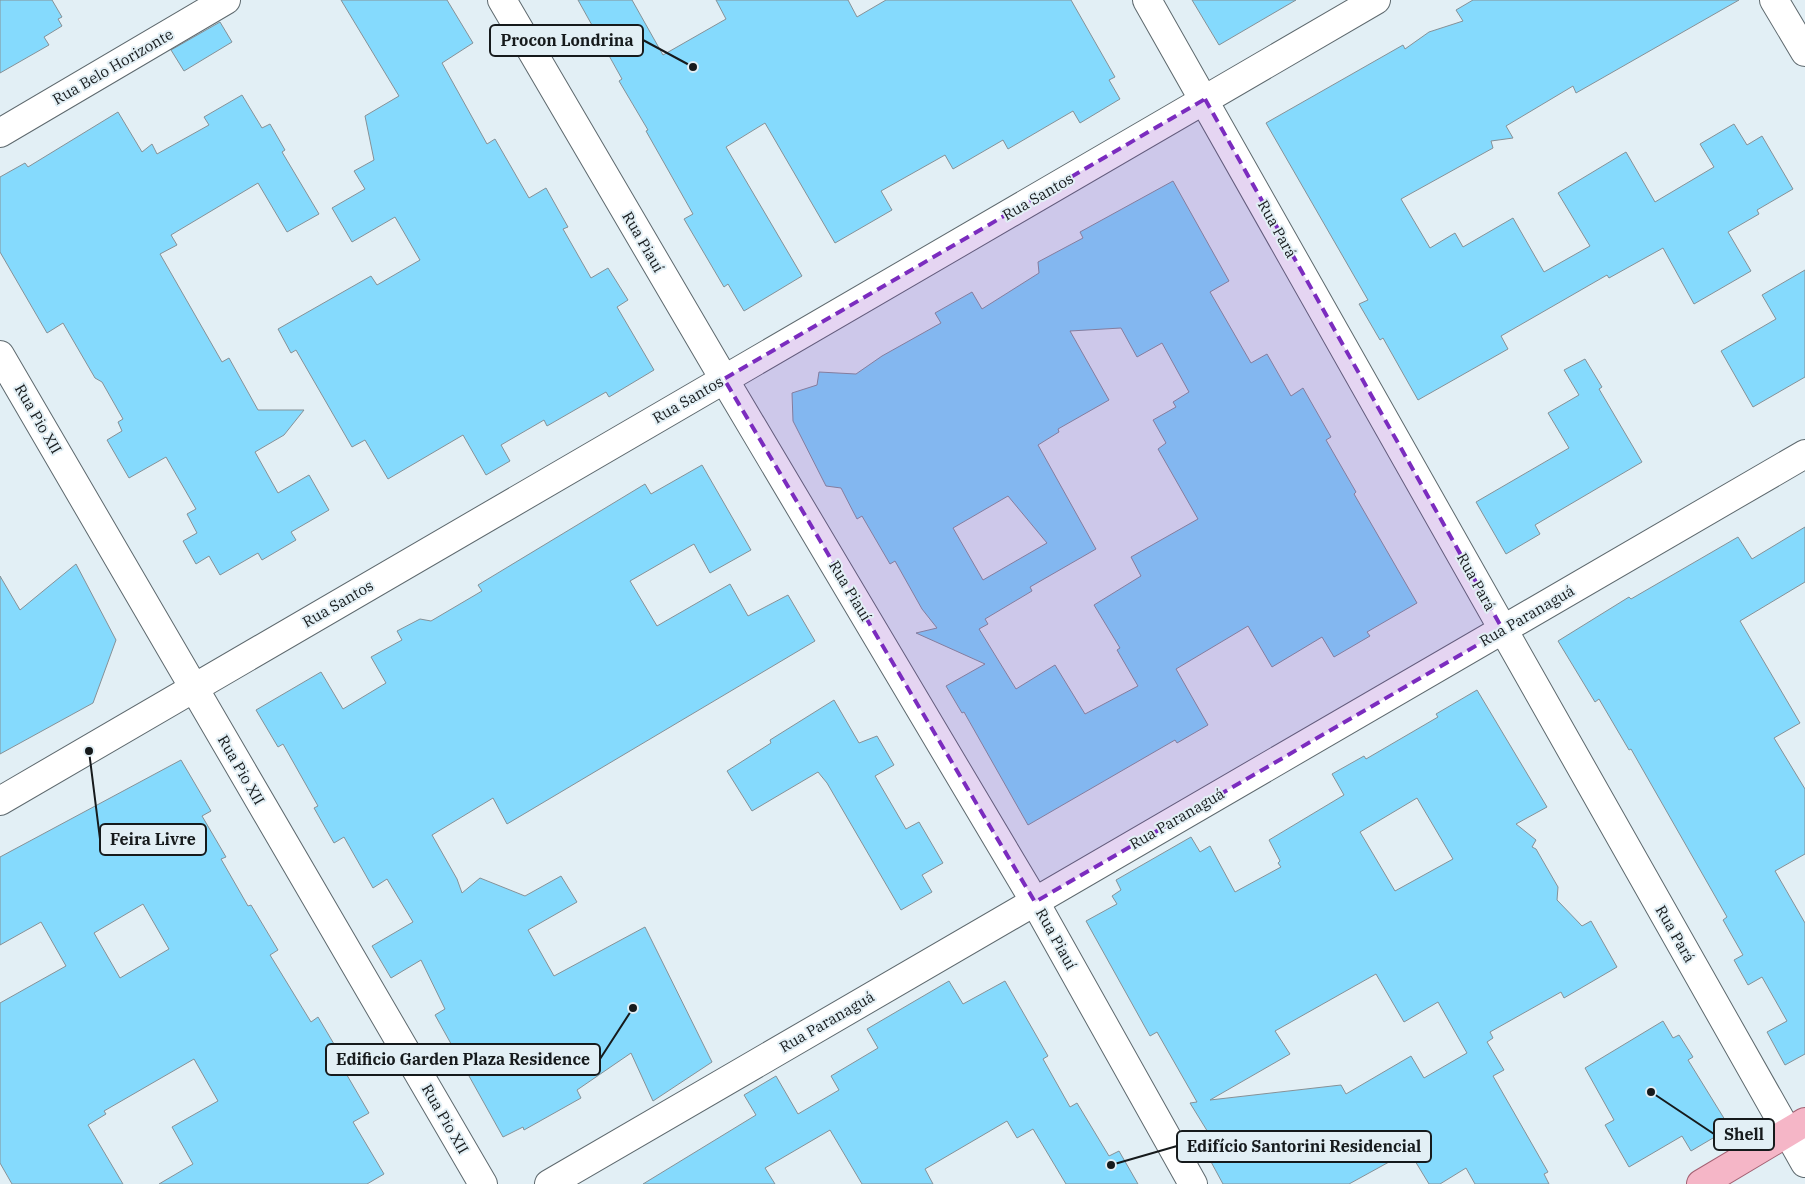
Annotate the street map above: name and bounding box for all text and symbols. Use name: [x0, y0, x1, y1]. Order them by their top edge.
street label: Rua Belo Horizonte: [49, 24, 176, 109]
callout: Procon Londrina: [490, 25, 643, 56]
text: Procon Londrina: [500, 30, 634, 50]
street label: Rua Santos: [999, 169, 1077, 224]
street label: Rua Pará: [1254, 197, 1301, 261]
street label: Rua Piauí: [618, 208, 669, 276]
street label: Rua Santos: [649, 372, 727, 427]
street label: Rua Pio XII: [11, 380, 66, 457]
street label: Rua Pará: [1453, 550, 1500, 614]
street label: Rua Piauí: [825, 557, 876, 625]
street label: Rua Santos: [299, 576, 377, 631]
street label: Rua Paranaguá: [1476, 581, 1578, 650]
street label: Rua Pio XII: [214, 731, 269, 808]
street label: Rua Paranaguá: [1126, 784, 1228, 853]
callout: Feira Livre: [100, 824, 206, 855]
text: Feira Livre: [110, 829, 196, 849]
street label: Rua Pará: [1651, 902, 1699, 966]
street label: Rua Piauí: [1032, 905, 1081, 973]
street label: Rua Paranaguá: [776, 987, 878, 1056]
callout: Edificio Garden Plaza Residence: [326, 1044, 600, 1075]
text: Edificio Garden Plaza Residence: [336, 1049, 590, 1069]
street label: Rua Pio XII: [418, 1080, 473, 1157]
callout: Shell: [1714, 1119, 1774, 1150]
text: Shell: [1724, 1124, 1764, 1144]
callout: Edifício Santorini Residencial: [1177, 1131, 1431, 1162]
text: Edifício Santorini Residencial: [1187, 1136, 1421, 1156]

